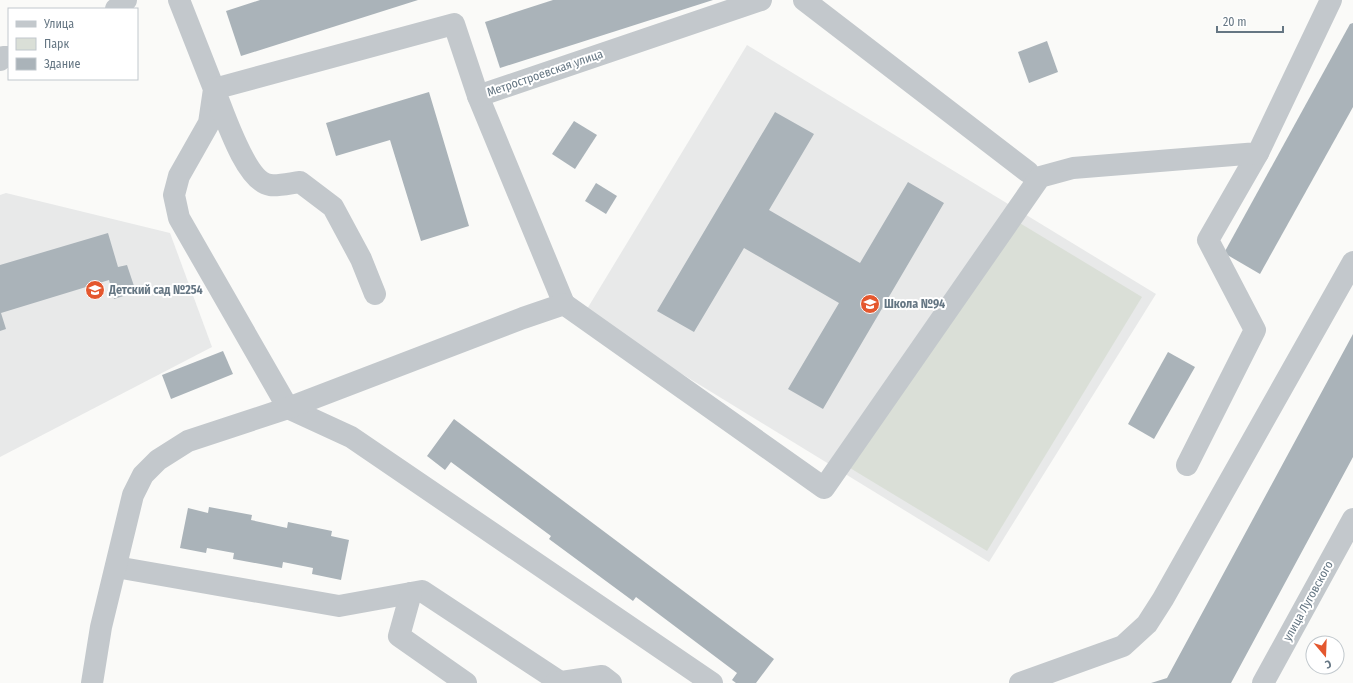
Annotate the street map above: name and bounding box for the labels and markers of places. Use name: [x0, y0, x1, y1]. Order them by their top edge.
school or university icon: Детский сад №254: [84, 279, 106, 301]
place label: Детский сад №254: [108, 283, 203, 297]
school or university icon: Школа №94: [859, 293, 881, 315]
place label: Школа №94: [884, 297, 945, 311]

